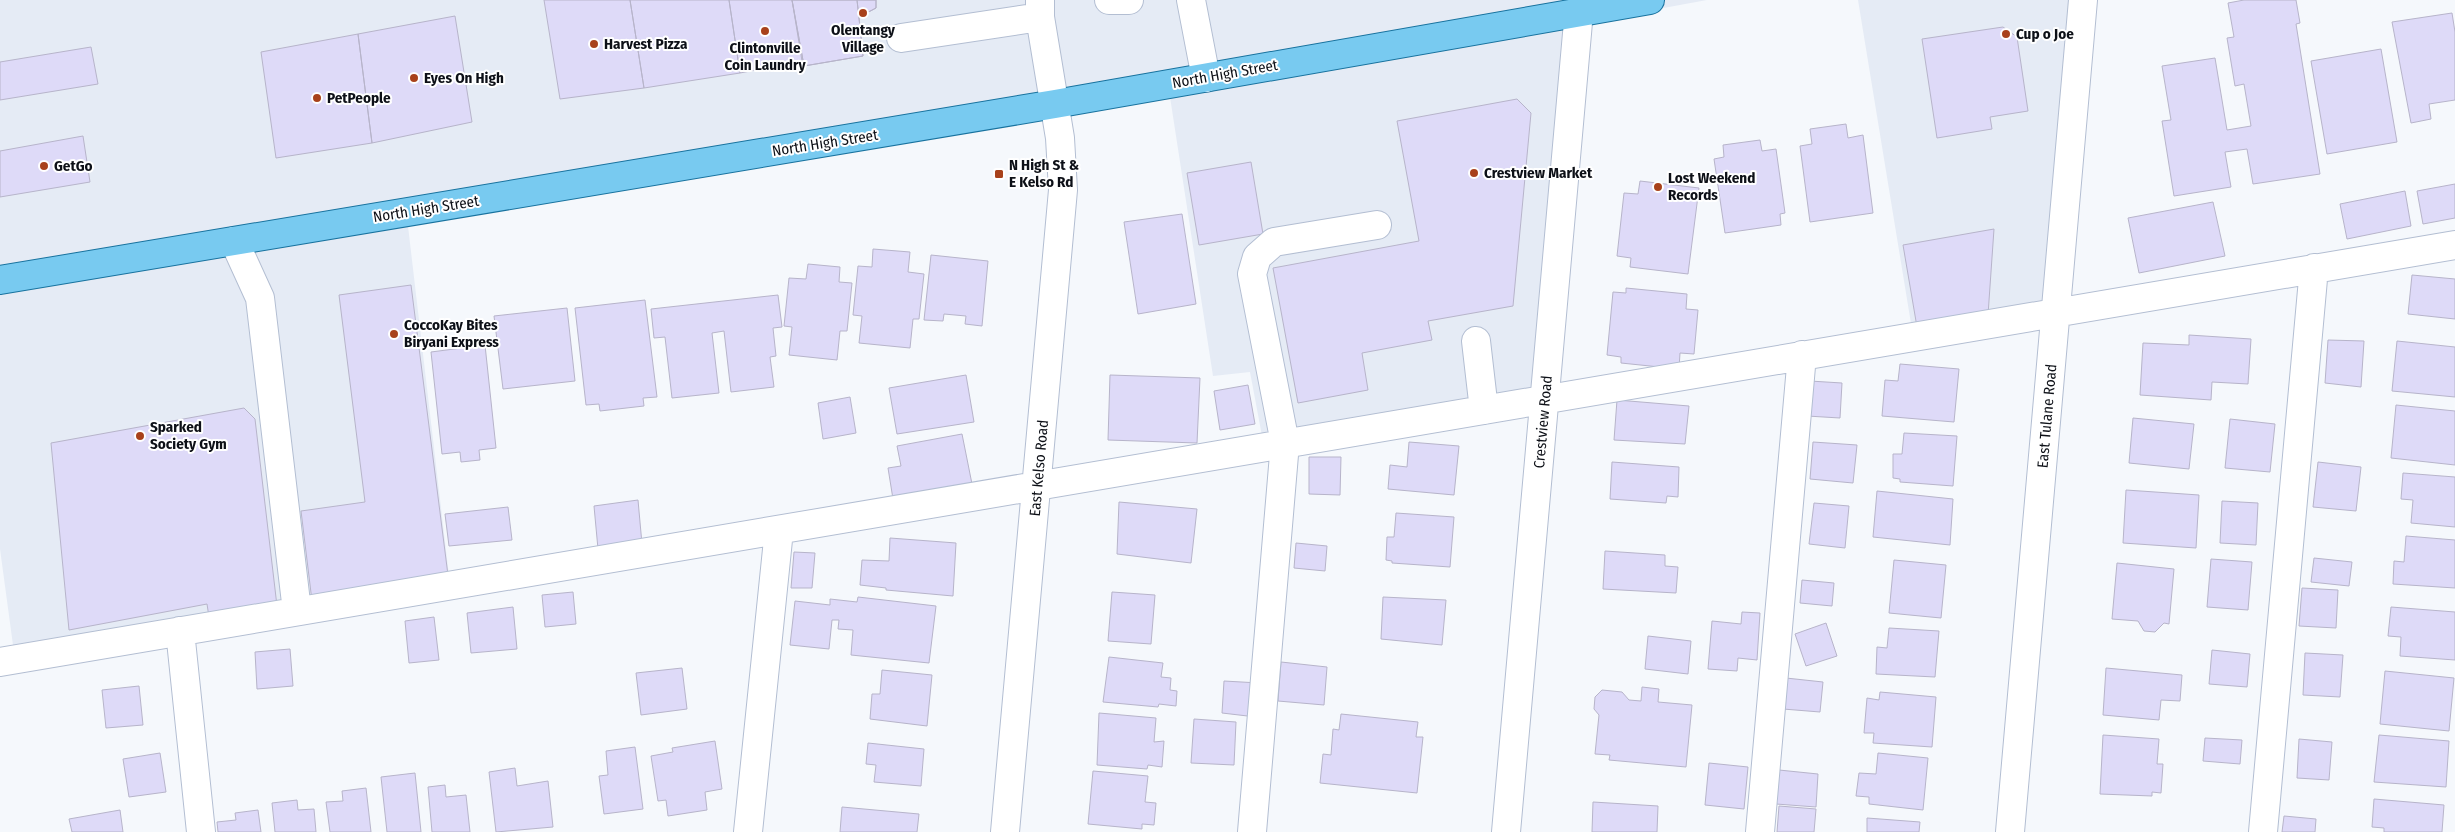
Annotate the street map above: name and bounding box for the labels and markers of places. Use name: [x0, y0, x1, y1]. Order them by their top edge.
marker: Olentangy Village: [857, 7, 869, 19]
place label: Olentangy Village: [831, 21, 896, 56]
marker: Clintonville Coin Laundry: [759, 25, 771, 37]
place label: Cup o Joe: [2016, 25, 2074, 43]
marker: Cup o Joe: [2000, 28, 2012, 40]
place label: Harvest Pizza: [604, 35, 688, 53]
marker: Harvest Pizza: [588, 38, 600, 50]
place label: Clintonville Coin Laundry: [724, 39, 806, 74]
place label: Eyes On High: [424, 69, 504, 87]
marker: Eyes On High: [408, 72, 420, 84]
place label: PetPeople: [327, 89, 391, 107]
marker: PetPeople: [311, 92, 323, 104]
place label: N High St & E Kelso Rd: [1009, 156, 1080, 191]
place label: GetGo: [54, 157, 93, 175]
marker: GetGo: [38, 160, 50, 172]
place label: Crestview Market: [1484, 164, 1593, 182]
marker: Crestview Market: [1468, 167, 1480, 179]
marker: N High St & E Kelso Rd: [993, 168, 1005, 180]
place label: Lost Weekend Records: [1668, 169, 1755, 204]
marker: Lost Weekend Records: [1652, 181, 1664, 193]
place label: CoccoKay Bites Biryani Express: [404, 316, 499, 351]
marker: CoccoKay Bites Biryani Express: [388, 328, 400, 340]
place label: Sparked Society Gym: [150, 418, 227, 453]
marker: Sparked Society Gym: [134, 430, 146, 442]

